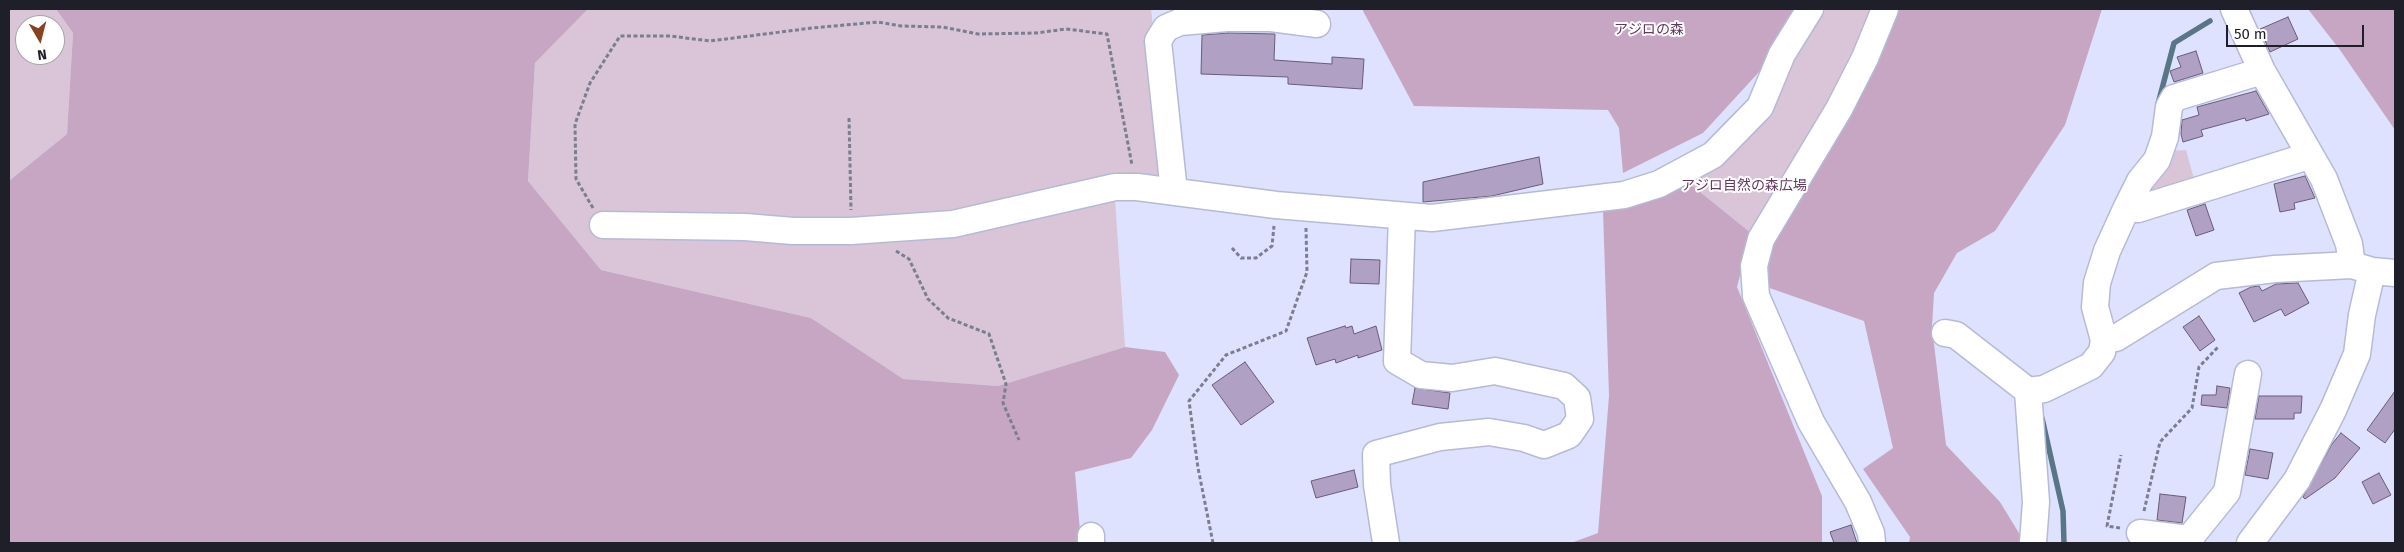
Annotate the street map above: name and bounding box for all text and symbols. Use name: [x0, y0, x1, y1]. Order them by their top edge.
north arrow: [15, 15, 65, 65]
scale bar: [2229, 15, 2366, 47]
park label: アジロの森: [1614, 22, 1684, 38]
text: 50 m: [2234, 25, 2267, 43]
text: N: [36, 45, 48, 63]
park label: アジロ自然の森広場: [1681, 178, 1807, 194]

